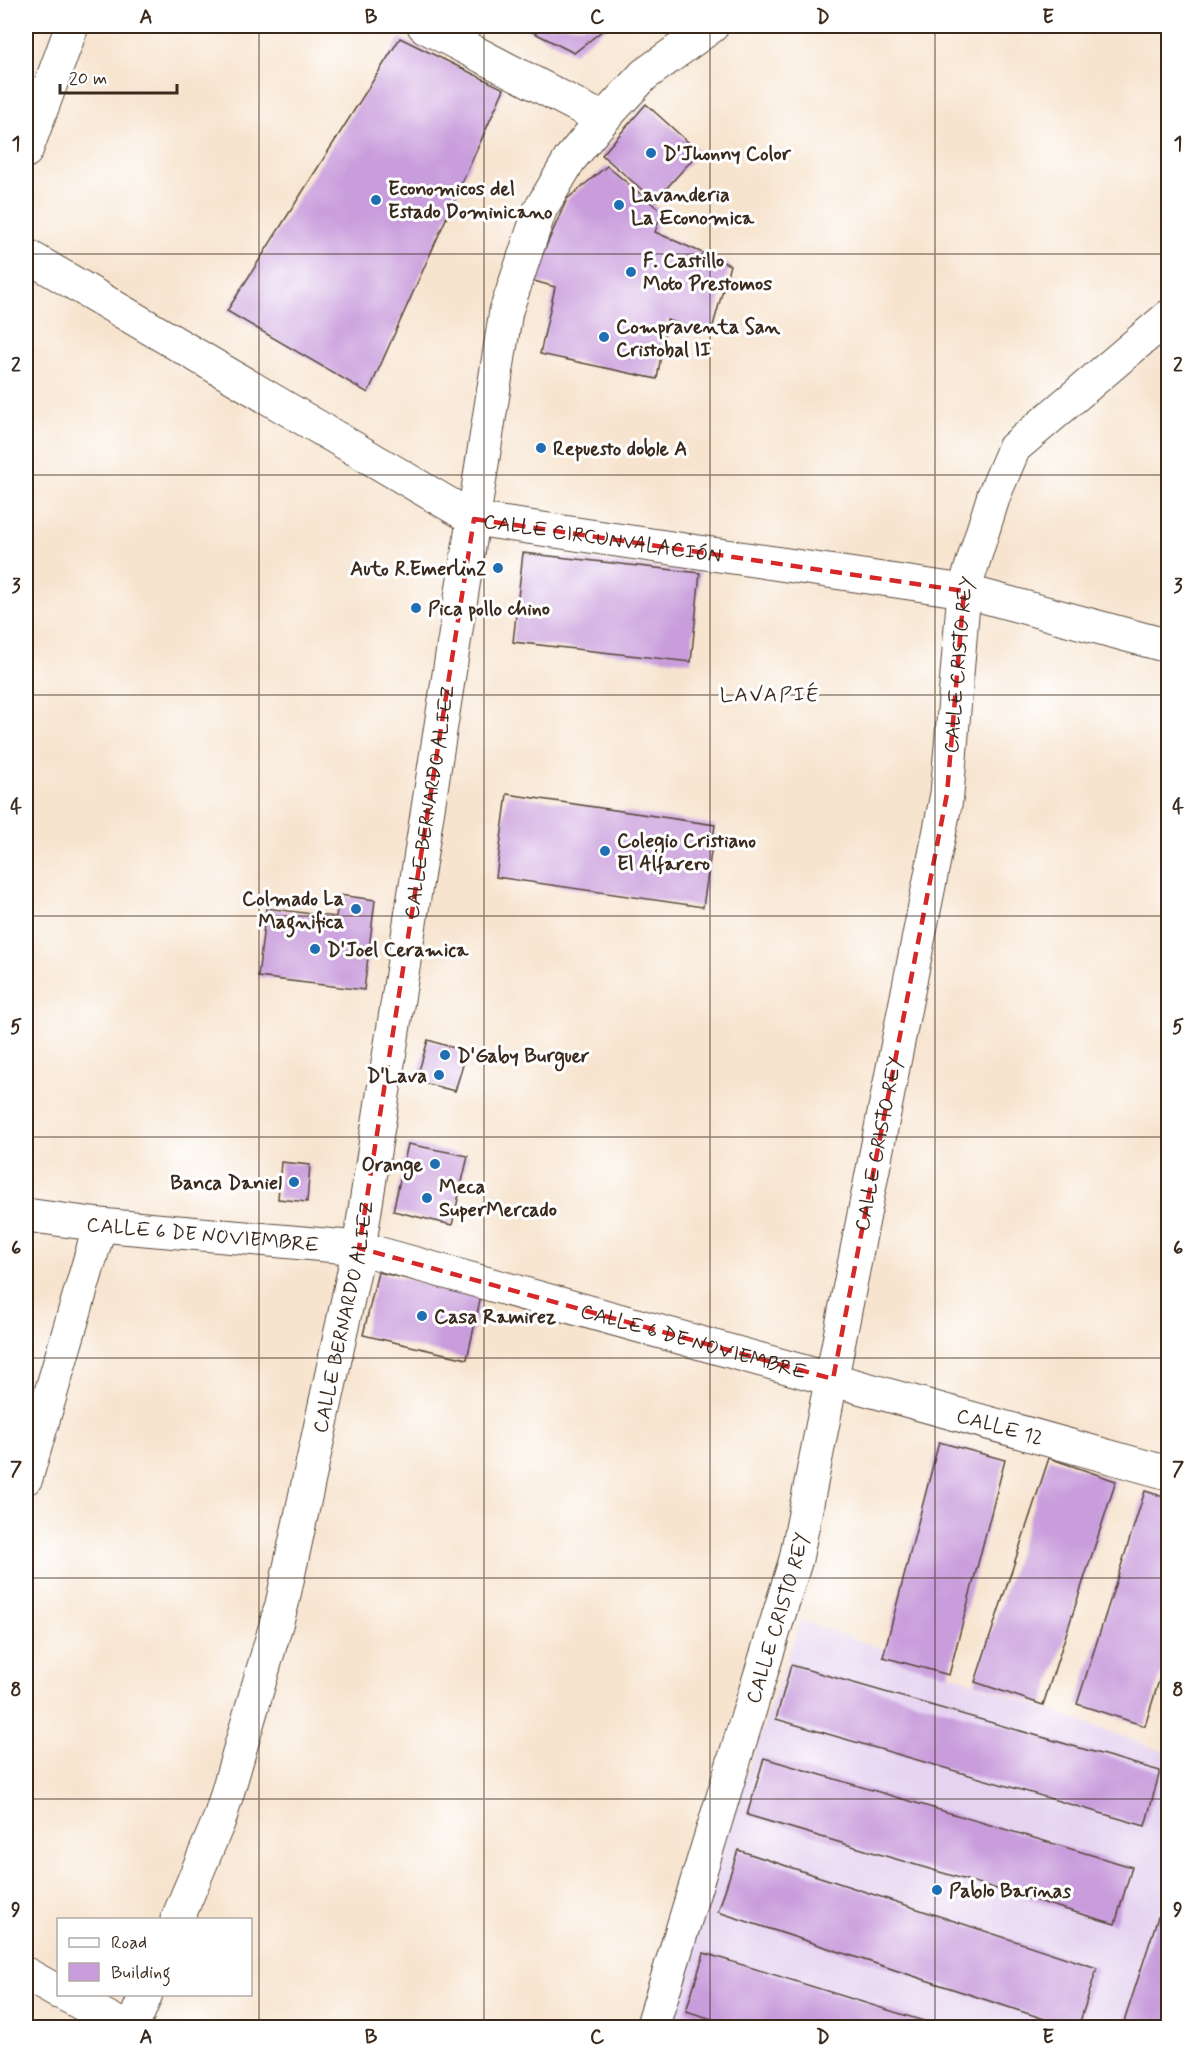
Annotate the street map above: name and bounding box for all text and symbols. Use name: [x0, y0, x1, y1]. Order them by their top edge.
text: A: [139, 4, 153, 31]
text: B: [365, 4, 378, 31]
text: C: [590, 4, 605, 31]
text: D: [816, 4, 830, 31]
text: E: [1042, 4, 1054, 31]
scale bar: [60, 57, 177, 95]
text: 20 m: [69, 67, 107, 91]
text: 1: [12, 131, 20, 158]
text: 1: [1174, 131, 1182, 158]
place label: D'Jhonny Color: [663, 141, 792, 168]
marker: D'Jhonny Color: [644, 146, 658, 160]
place label: Economicos del Estado Dominicano: [388, 176, 553, 226]
place label: Lavanderia La Economica: [631, 182, 755, 232]
marker: Economicos del Estado Dominicano: [369, 193, 383, 207]
marker: Lavanderia La Economica: [612, 198, 626, 212]
place label: F. Castillo Moto Prestomos: [643, 248, 772, 298]
marker: F. Castillo Moto Prestomos: [624, 265, 638, 279]
place label: Compraventa San Cristobal II: [616, 314, 780, 364]
marker: Compraventa San Cristobal II: [597, 330, 611, 344]
text: 2: [11, 352, 21, 379]
text: 2: [1173, 352, 1183, 379]
place label: Repuesto doble A: [553, 436, 687, 463]
marker: Repuesto doble A: [534, 441, 548, 455]
street label: CALLE CIRCUNVALACIÓN: [482, 509, 723, 570]
place label: Auto R.Emerlin2: [350, 556, 486, 583]
marker: Auto R.Emerlin2: [491, 561, 505, 575]
text: 3: [11, 573, 21, 600]
street label: CALLE CRISTO REY: [938, 573, 983, 754]
text: 3: [1173, 573, 1183, 600]
place label: Pica pollo chino: [428, 596, 550, 623]
marker: Pica pollo chino: [409, 601, 423, 615]
district label: LAVAPIÉ: [720, 681, 820, 709]
street label: CALLE BERNARDO ALIEZ: [399, 683, 462, 921]
text: 4: [10, 794, 22, 821]
text: 4: [1172, 794, 1184, 821]
place label: Colegio Cristiano El Alfarero: [617, 828, 756, 878]
marker: Colegio Cristiano El Alfarero: [598, 844, 612, 858]
place label: Colmado La Magnifica: [242, 886, 344, 938]
marker: Colmado La Magnifica: [349, 902, 363, 916]
place label: D'Joel Ceramica: [327, 937, 469, 964]
marker: D'Joel Ceramica: [308, 942, 322, 956]
text: 5: [10, 1014, 22, 1041]
text: 5: [1172, 1014, 1184, 1041]
place label: D'Gaby Burguer: [457, 1043, 590, 1072]
marker: D'Gaby Burguer: [438, 1048, 452, 1062]
street label: CALLE CRISTO REY: [849, 1054, 910, 1234]
place label: D'Lava: [367, 1063, 427, 1090]
marker: D'Lava: [432, 1068, 446, 1082]
place label: Orange: [362, 1152, 424, 1181]
marker: Orange: [428, 1157, 442, 1171]
place label: Banca Daniel: [170, 1170, 282, 1197]
place label: Meca SuperMercado: [439, 1174, 557, 1224]
marker: Banca Daniel: [287, 1175, 301, 1189]
marker: Meca SuperMercado: [420, 1191, 434, 1205]
street label: CALLE BERNARDO ALIEZ: [307, 1199, 381, 1436]
street label: CALLE 6 DE NOVIEMBRE: [85, 1211, 320, 1259]
text: 6: [11, 1235, 21, 1262]
text: 6: [1173, 1235, 1183, 1262]
street label: CALLE 6 DE NOVIEMBRE: [577, 1298, 809, 1387]
place label: Casa Ramirez: [434, 1304, 556, 1331]
marker: Casa Ramirez: [415, 1309, 429, 1323]
street label: CALLE 12: [953, 1403, 1046, 1453]
text: 7: [10, 1456, 22, 1483]
text: 7: [1172, 1456, 1184, 1483]
street label: CALLE CRISTO REY: [740, 1530, 816, 1707]
text: 8: [10, 1677, 22, 1704]
text: 8: [1172, 1677, 1184, 1704]
place label: Pablo Barinas: [949, 1878, 1071, 1905]
marker: Pablo Barinas: [930, 1883, 944, 1897]
text: 9: [11, 1897, 21, 1924]
text: 9: [1173, 1897, 1183, 1924]
legend: [57, 1918, 252, 1996]
text: Road: [111, 1931, 147, 1955]
text: Building: [111, 1961, 171, 1987]
text: A: [139, 2024, 153, 2051]
text: B: [365, 2024, 378, 2051]
text: C: [590, 2024, 605, 2051]
text: D: [816, 2024, 830, 2051]
text: E: [1042, 2024, 1054, 2051]

